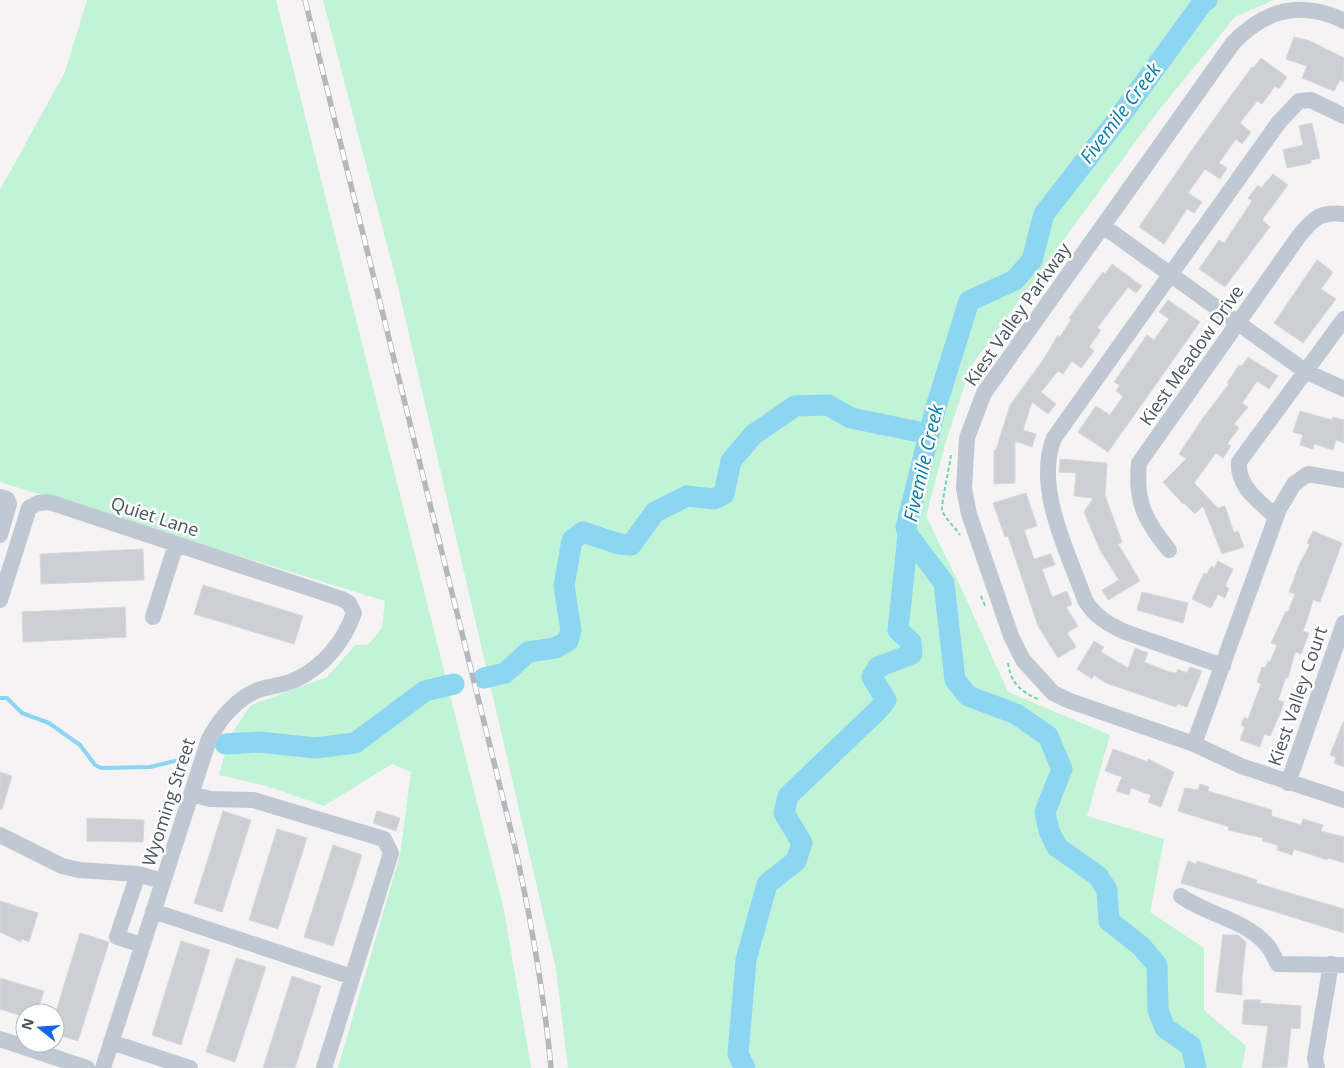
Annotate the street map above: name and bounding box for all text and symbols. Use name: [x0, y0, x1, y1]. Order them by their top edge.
water label: Fivemile Creek: [1074, 57, 1167, 169]
street label: Kiest Valley Parkway: [959, 237, 1076, 390]
street label: Kiest Meadow Drive: [1134, 280, 1248, 430]
water label: Fivemile Creek: [897, 401, 949, 524]
street label: Quiet Lane: [108, 490, 202, 542]
street label: Kiest Valley Court: [1262, 623, 1332, 769]
street label: Wyoming Street: [136, 735, 200, 869]
north arrow: [15, 1003, 65, 1053]
text: N: [16, 1016, 38, 1032]

